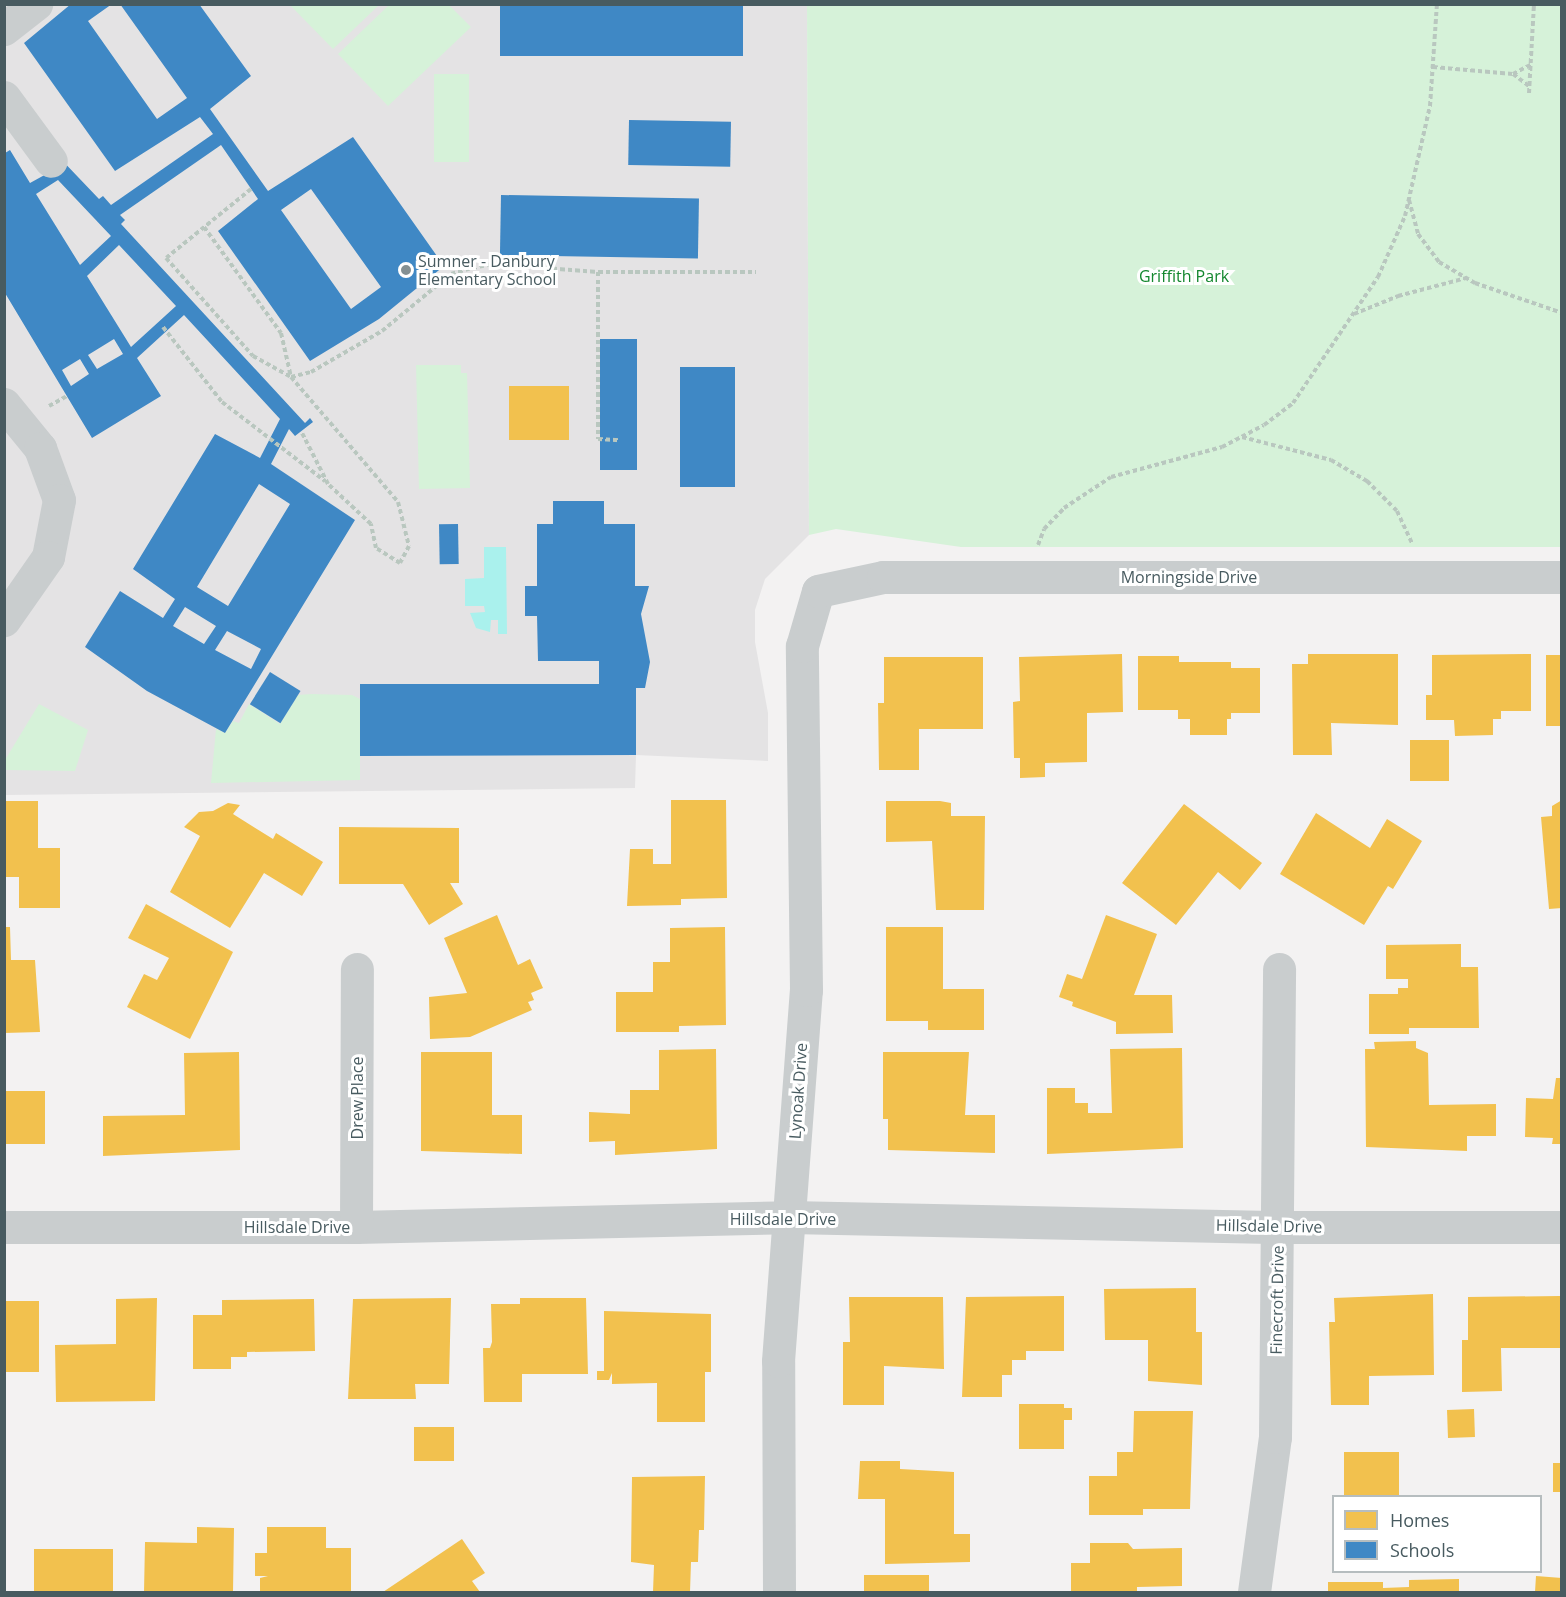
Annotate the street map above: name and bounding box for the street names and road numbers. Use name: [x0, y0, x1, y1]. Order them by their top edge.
street label: Morningside Drive: [1121, 567, 1257, 587]
street label: Lynoak Drive: [785, 1042, 811, 1140]
street label: Drew Place: [347, 1057, 367, 1139]
street label: Hillsdale Drive: [730, 1209, 836, 1229]
street label: Hillsdale Drive: [1216, 1215, 1322, 1237]
street label: Hillsdale Drive: [244, 1217, 350, 1237]
street label: Finecroft Drive: [1266, 1245, 1288, 1355]

